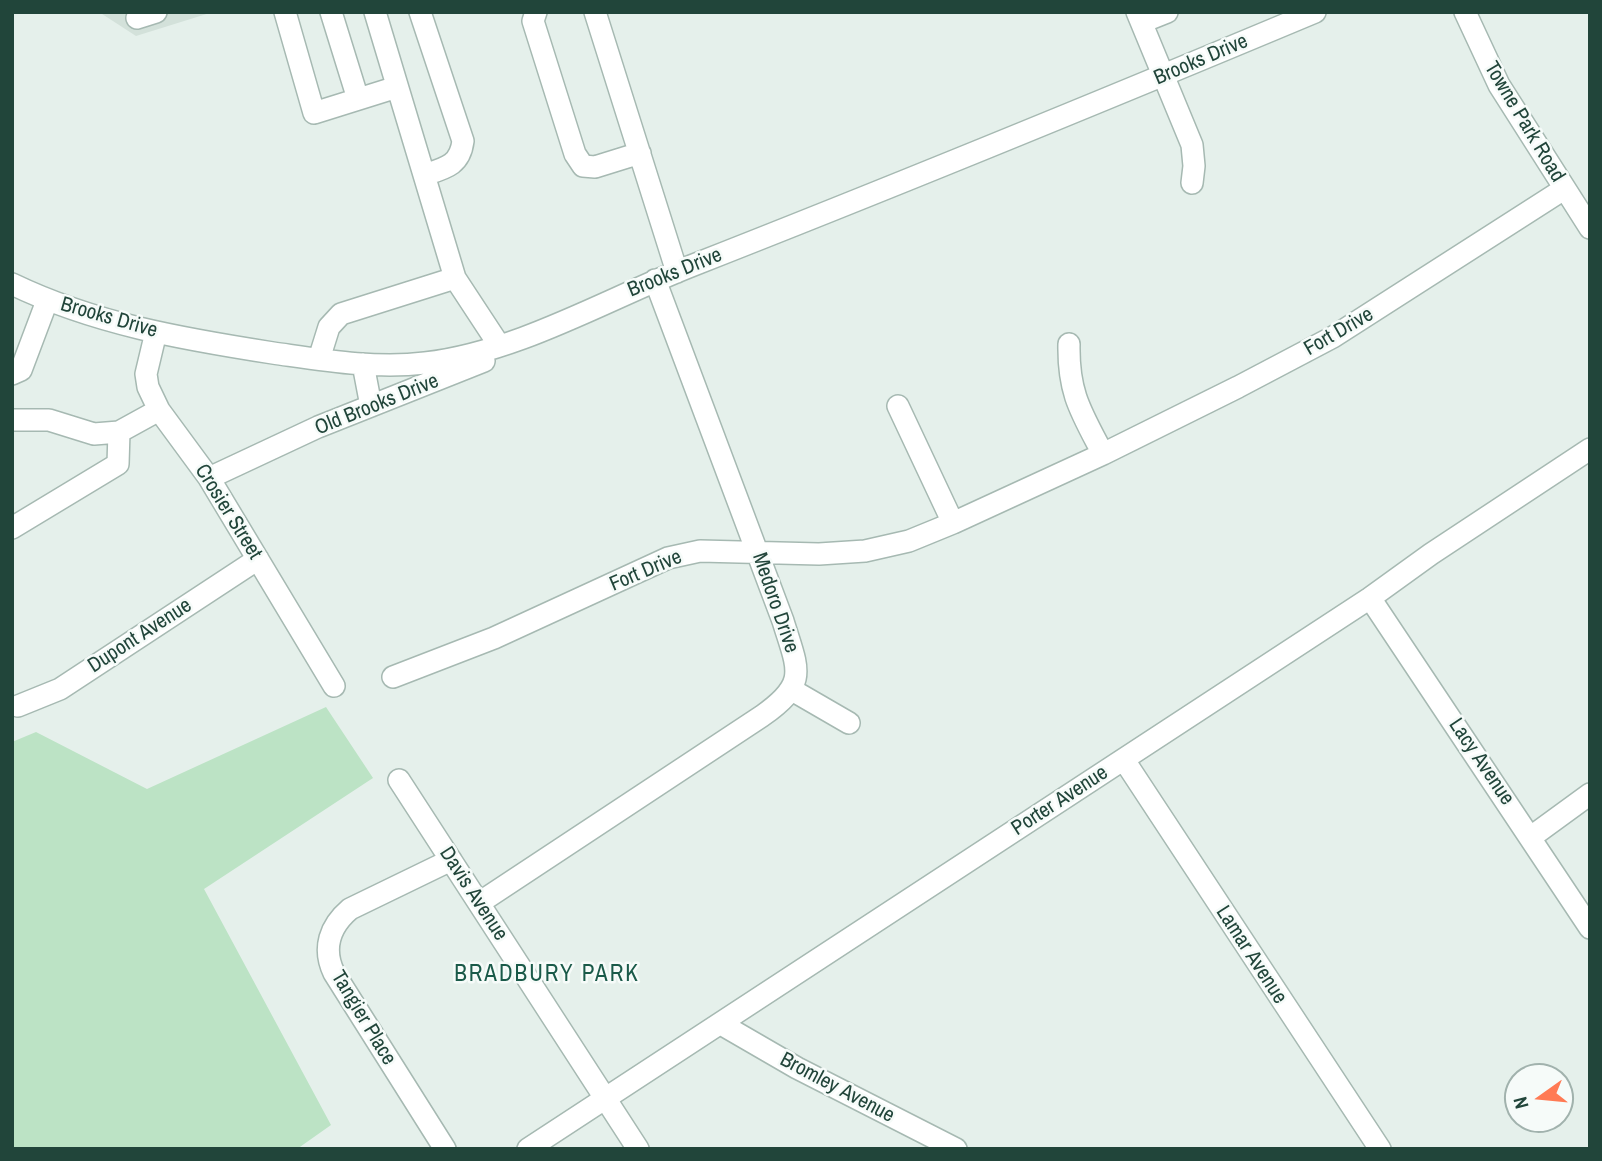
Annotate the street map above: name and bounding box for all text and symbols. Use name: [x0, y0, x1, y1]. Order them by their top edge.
street label: Brooks Drive: [1150, 29, 1252, 91]
street label: Towne Park Road: [1478, 57, 1570, 187]
street label: Brooks Drive: [624, 243, 726, 303]
street label: Brooks Drive: [58, 292, 160, 344]
street label: Fort Drive: [1300, 302, 1378, 362]
street label: Old Brooks Drive: [312, 369, 442, 441]
street label: Crosier Street: [189, 460, 267, 564]
street label: Fort Drive: [606, 545, 686, 597]
street label: Medoro Drive: [746, 550, 804, 656]
street label: Dupont Avenue: [83, 593, 197, 679]
street label: Lacy Avenue: [1443, 714, 1519, 810]
street label: Porter Avenue: [1007, 761, 1113, 841]
street label: Davis Avenue: [433, 842, 513, 946]
street label: Lamar Avenue: [1210, 901, 1292, 1009]
district label: BRADBURY PARK: [456, 961, 638, 989]
street label: Tangier Place: [325, 966, 401, 1070]
street label: Bromley Avenue: [775, 1047, 899, 1129]
north arrow: [1504, 1063, 1574, 1133]
text: N: [1507, 1094, 1535, 1112]

